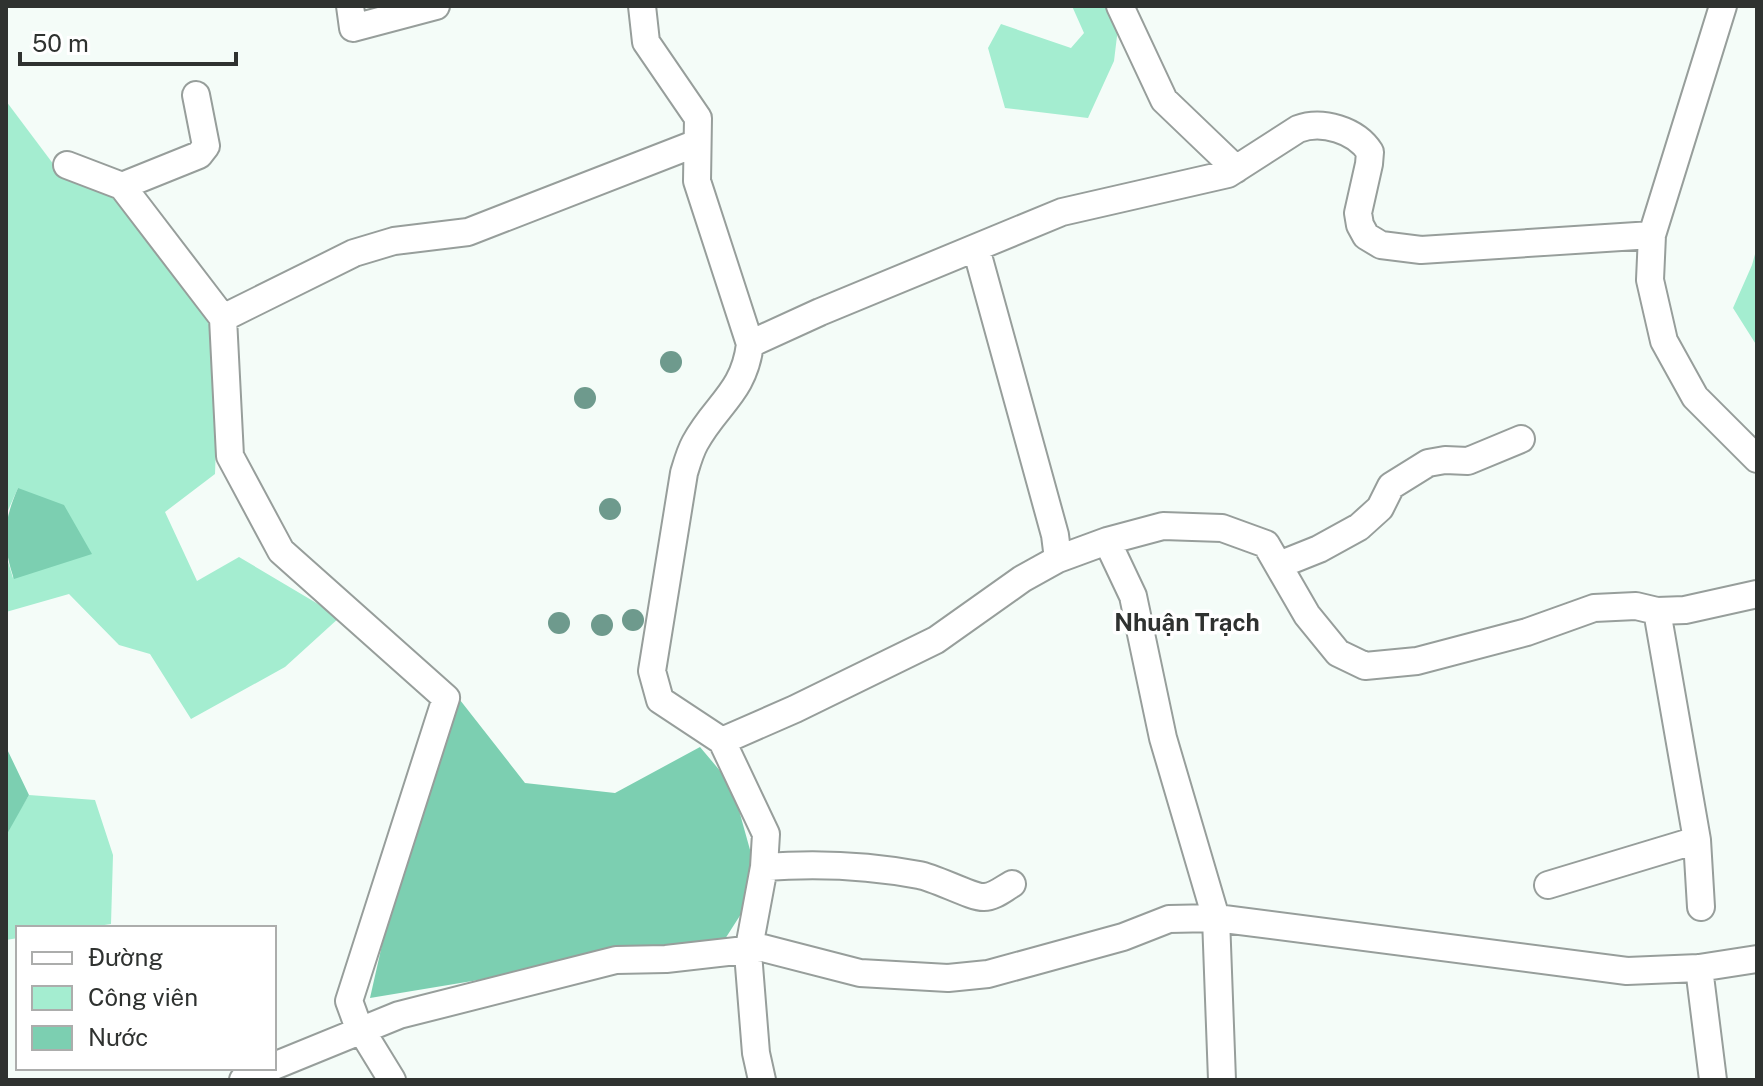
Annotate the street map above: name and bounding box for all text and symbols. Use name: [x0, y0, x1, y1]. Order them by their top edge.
scale bar: [20, 16, 236, 66]
text: 50 m: [32, 29, 89, 57]
district label: Nhuận Trạch: [1114, 608, 1260, 636]
legend: [16, 926, 276, 1070]
text: Đường: [88, 943, 163, 971]
text: Công viên: [88, 983, 198, 1011]
text: Nước: [88, 1023, 148, 1051]

